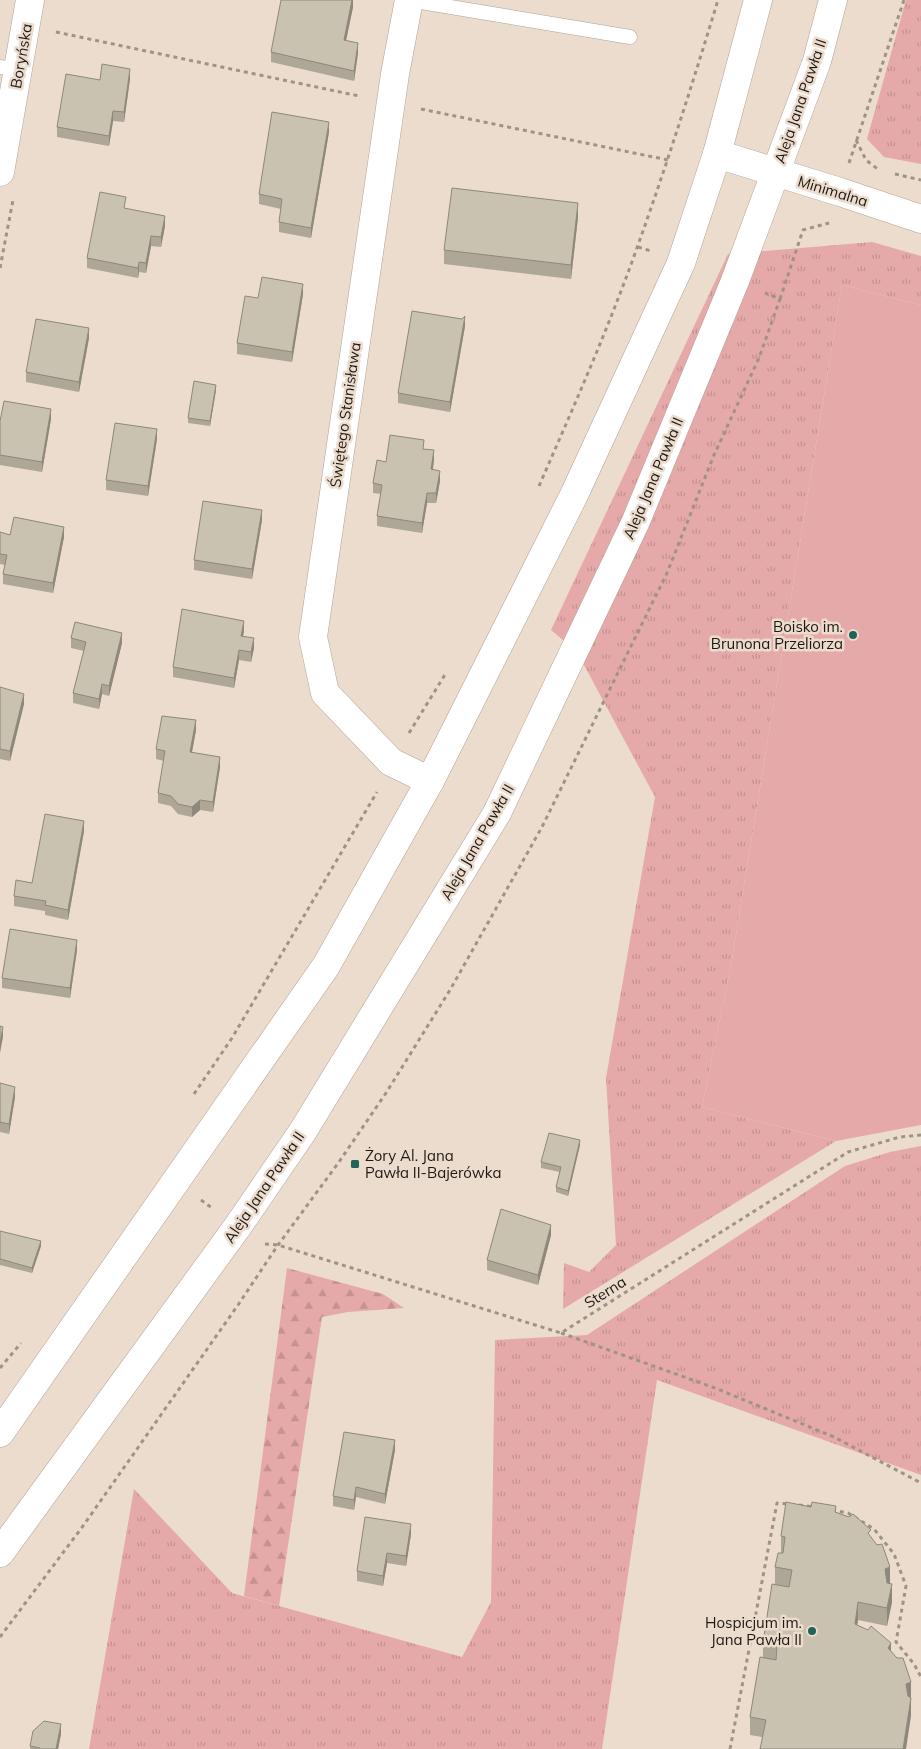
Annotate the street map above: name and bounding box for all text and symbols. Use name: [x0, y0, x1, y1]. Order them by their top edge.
street label: Boryńska: [6, 22, 36, 90]
street label: Aleja Jana Pawła II: [770, 36, 830, 166]
street label: Minimalna: [796, 171, 870, 211]
street label: Świętego Stanisława: [325, 341, 365, 489]
street label: Aleja Jana Pawła II: [619, 414, 687, 542]
place label: Boisko im. Brunona Przeliorza: [711, 617, 843, 653]
marker: Boisko im. Brunona Przeliorza: [847, 629, 859, 641]
street label: Aleja Jana Pawła II: [436, 781, 518, 903]
street label: Aleja Jana Pawła II: [220, 1128, 308, 1246]
place label: Żory Al. Jana Pawła II-Bajerówka: [365, 1146, 501, 1182]
marker: Żory Al. Jana Pawła II-Bajerówka: [349, 1158, 361, 1170]
street label: Sterna: [581, 1272, 629, 1312]
place label: Hospicjum im. Jana Pawła II: [705, 1613, 802, 1649]
marker: Hospicjum im. Jana Pawła II: [806, 1625, 818, 1637]

